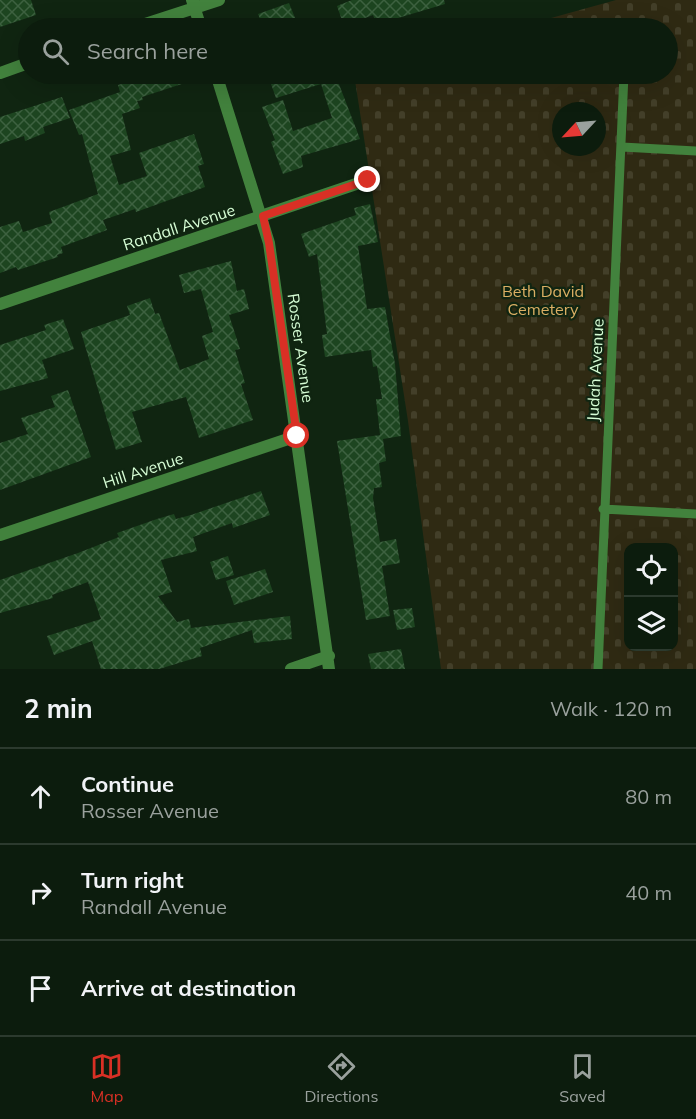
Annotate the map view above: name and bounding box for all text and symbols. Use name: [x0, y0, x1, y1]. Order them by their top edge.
search box: [18, 18, 678, 84]
icon: search: [39, 35, 72, 68]
text: Search here: [87, 37, 208, 65]
north arrow: [552, 102, 606, 156]
route end: [354, 166, 380, 192]
street label: Randall Avenue: [120, 199, 238, 255]
park label: Beth David Cemetery: [502, 281, 584, 319]
street label: Rosser Avenue: [283, 292, 319, 404]
street label: Judah Avenue: [582, 318, 608, 422]
route start: [283, 422, 309, 448]
street label: Hill Avenue: [100, 448, 186, 492]
map controls: [624, 543, 678, 651]
button: locate: [624, 543, 678, 597]
button: layers: [624, 597, 678, 651]
text: 2 min: [24, 692, 93, 725]
text: Walk · 120 m: [550, 696, 672, 721]
text: Continue: [81, 770, 174, 798]
icon: ahead: [24, 780, 57, 813]
text: 80 m: [625, 784, 672, 809]
text: Rosser Avenue: [81, 798, 219, 823]
text: Turn right: [81, 866, 184, 894]
icon: right: [24, 876, 57, 909]
text: 40 m: [625, 880, 672, 905]
text: Randall Avenue: [81, 894, 227, 919]
icon: arrive: [24, 972, 57, 1005]
text: Arrive at destination: [81, 974, 296, 1002]
tab: Map: [90, 1050, 123, 1106]
tab: Directions: [304, 1050, 378, 1106]
tab: Saved: [559, 1050, 606, 1106]

